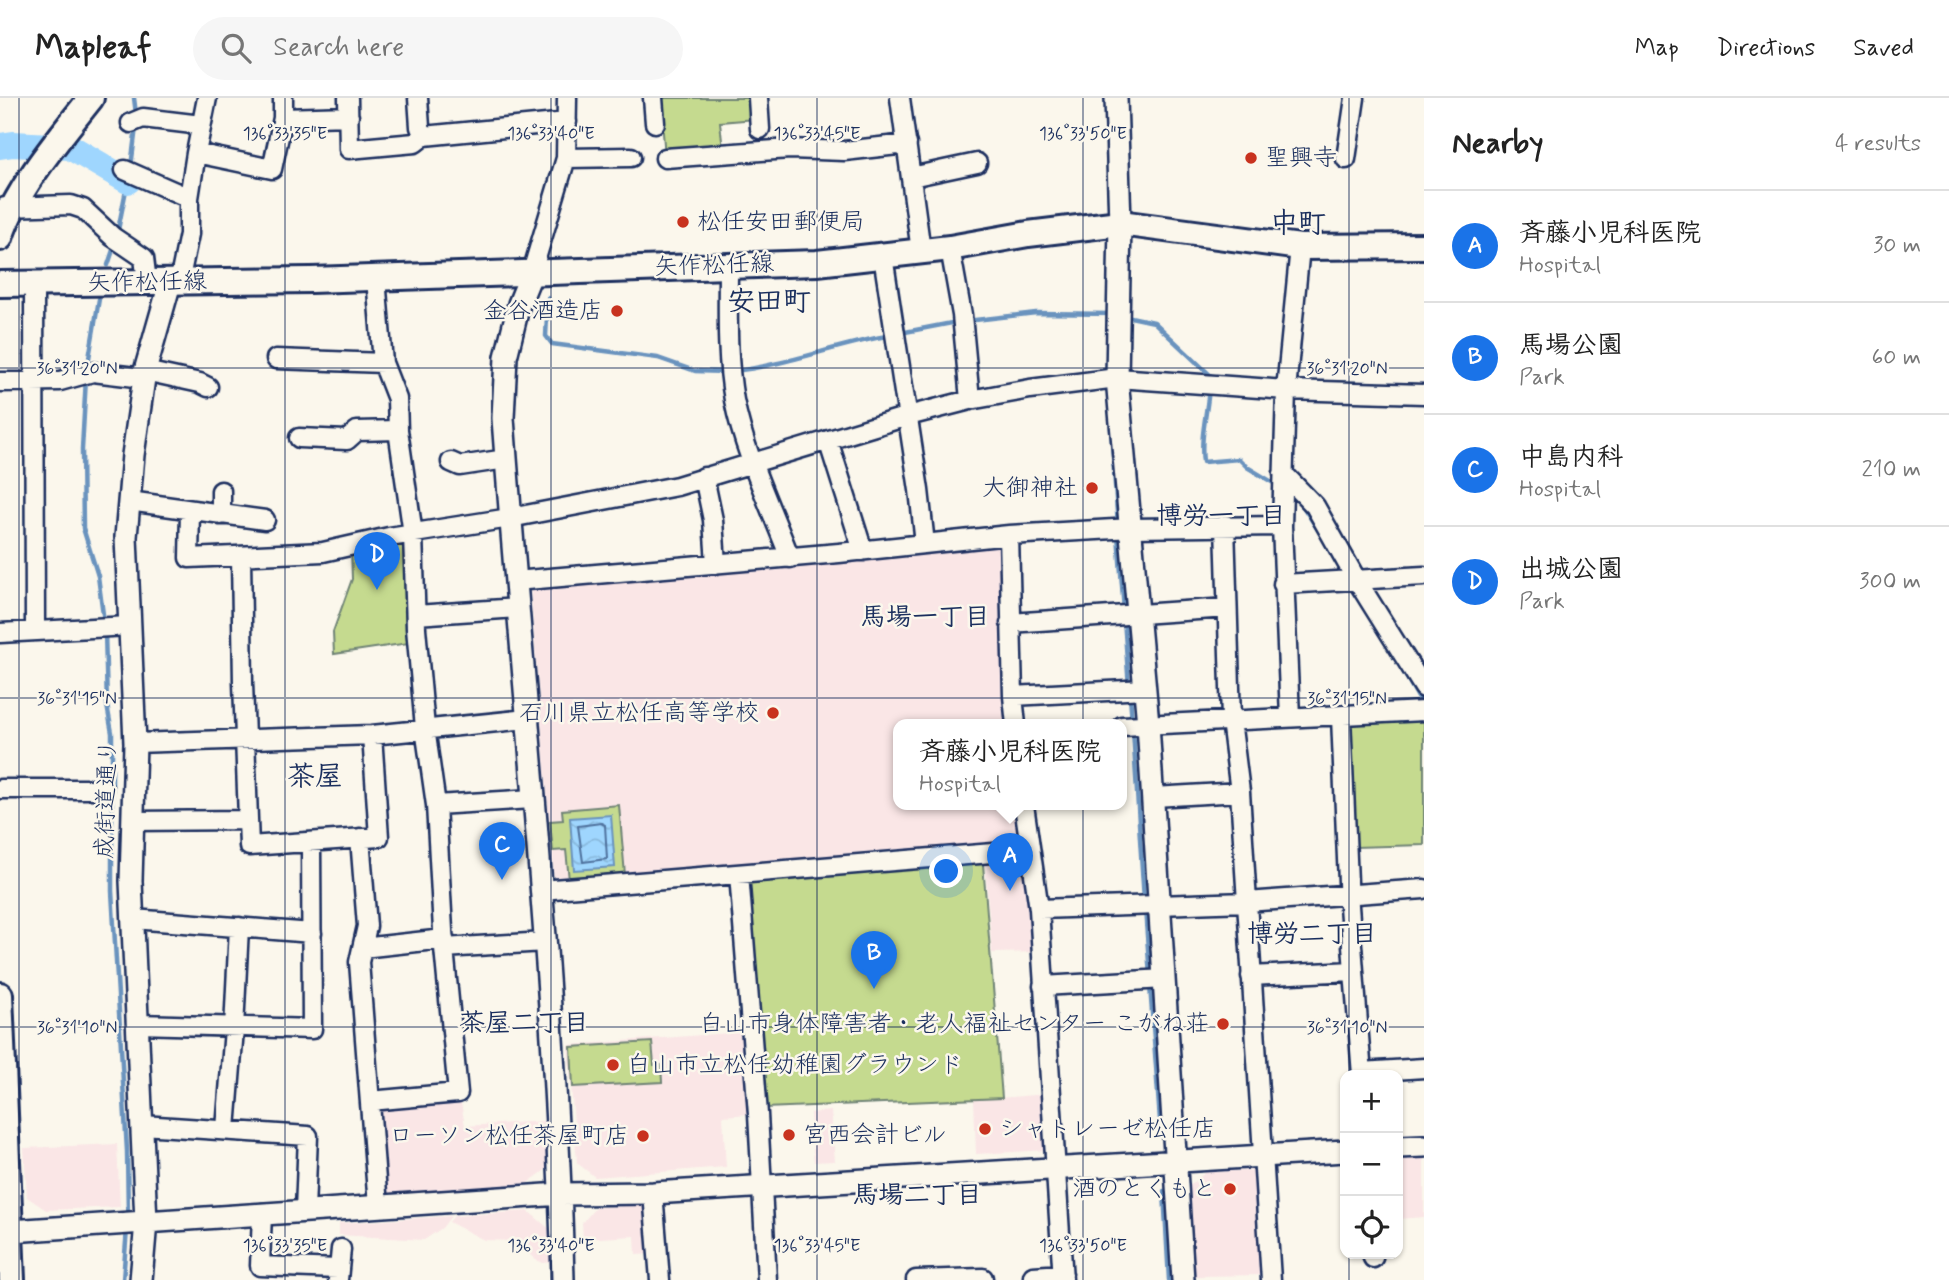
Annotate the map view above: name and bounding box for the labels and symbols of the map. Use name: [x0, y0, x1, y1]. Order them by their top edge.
text: 136°33'35"E: [243, 122, 327, 146]
text: 136°33'40"E: [507, 122, 595, 146]
text: 136°33'45"E: [774, 122, 860, 146]
text: 136°33'50"E: [1039, 122, 1127, 146]
place label: 聖興寺: [1265, 143, 1337, 174]
marker: 聖興寺: [1243, 150, 1259, 166]
district label: 中町: [1270, 206, 1326, 243]
place label: 松任安田郵便局: [697, 207, 865, 238]
marker: 松任安田郵便局: [675, 214, 691, 230]
street label: 矢作松任線: [653, 248, 775, 284]
street label: 矢作松任線: [87, 266, 207, 300]
district label: 安田町: [727, 284, 811, 321]
place label: 金谷酒造店: [483, 296, 603, 327]
marker: 金谷酒造店: [609, 303, 625, 319]
text: 36°31'20"N: [36, 357, 118, 381]
text: 36°31'20"N: [1306, 357, 1388, 381]
place label: 大御神社: [982, 473, 1078, 504]
marker: 大御神社: [1084, 480, 1100, 496]
district label: 博労一丁目: [1156, 500, 1286, 534]
pin: D: [354, 532, 400, 590]
district label: 馬場一丁目: [860, 601, 990, 635]
text: 36°31'15"N: [37, 687, 117, 711]
text: 36°31'15"N: [1307, 687, 1387, 711]
place label: 石川県立松任高等学校: [519, 698, 759, 729]
marker: 石川県立松任高等学校: [765, 705, 781, 721]
street label: 成街道通り: [89, 738, 125, 860]
district label: 茶屋: [287, 759, 343, 796]
pin: C: [479, 822, 525, 880]
pin: A: [987, 833, 1033, 891]
your location: [929, 854, 963, 888]
district label: 博労二丁目: [1247, 918, 1377, 952]
pin: B: [851, 931, 897, 989]
district label: 茶屋二丁目: [459, 1007, 589, 1041]
place label: 白山市身体障害者・老人福祉センター こがね荘: [699, 1009, 1209, 1040]
text: 36°31'10"N: [37, 1016, 117, 1040]
marker: 白山市身体障害者・老人福祉センター こがね荘: [1215, 1016, 1231, 1032]
text: 36°31'10"N: [1307, 1016, 1387, 1040]
place label: 白山市立松任幼稚園グラウンド: [627, 1050, 963, 1081]
marker: 白山市立松任幼稚園グラウンド: [605, 1057, 621, 1073]
place label: シャトレーゼ松任店: [999, 1114, 1216, 1145]
place label: 宮西会計ビル: [803, 1120, 947, 1151]
place label: ローソン松任茶屋町店: [389, 1121, 629, 1152]
marker: シャトレーゼ松任店: [977, 1121, 993, 1137]
marker: 宮西会計ビル: [781, 1127, 797, 1143]
marker: ローソン松任茶屋町店: [635, 1128, 651, 1144]
place label: 酒のとくもと: [1072, 1174, 1216, 1205]
district label: 馬場二丁目: [852, 1179, 982, 1213]
marker: 酒のとくもと: [1222, 1181, 1238, 1197]
text: 136°33'35"E: [243, 1234, 327, 1258]
text: 136°33'40"E: [507, 1234, 595, 1258]
text: 136°33'45"E: [774, 1234, 860, 1258]
text: 136°33'50"E: [1039, 1234, 1127, 1258]

